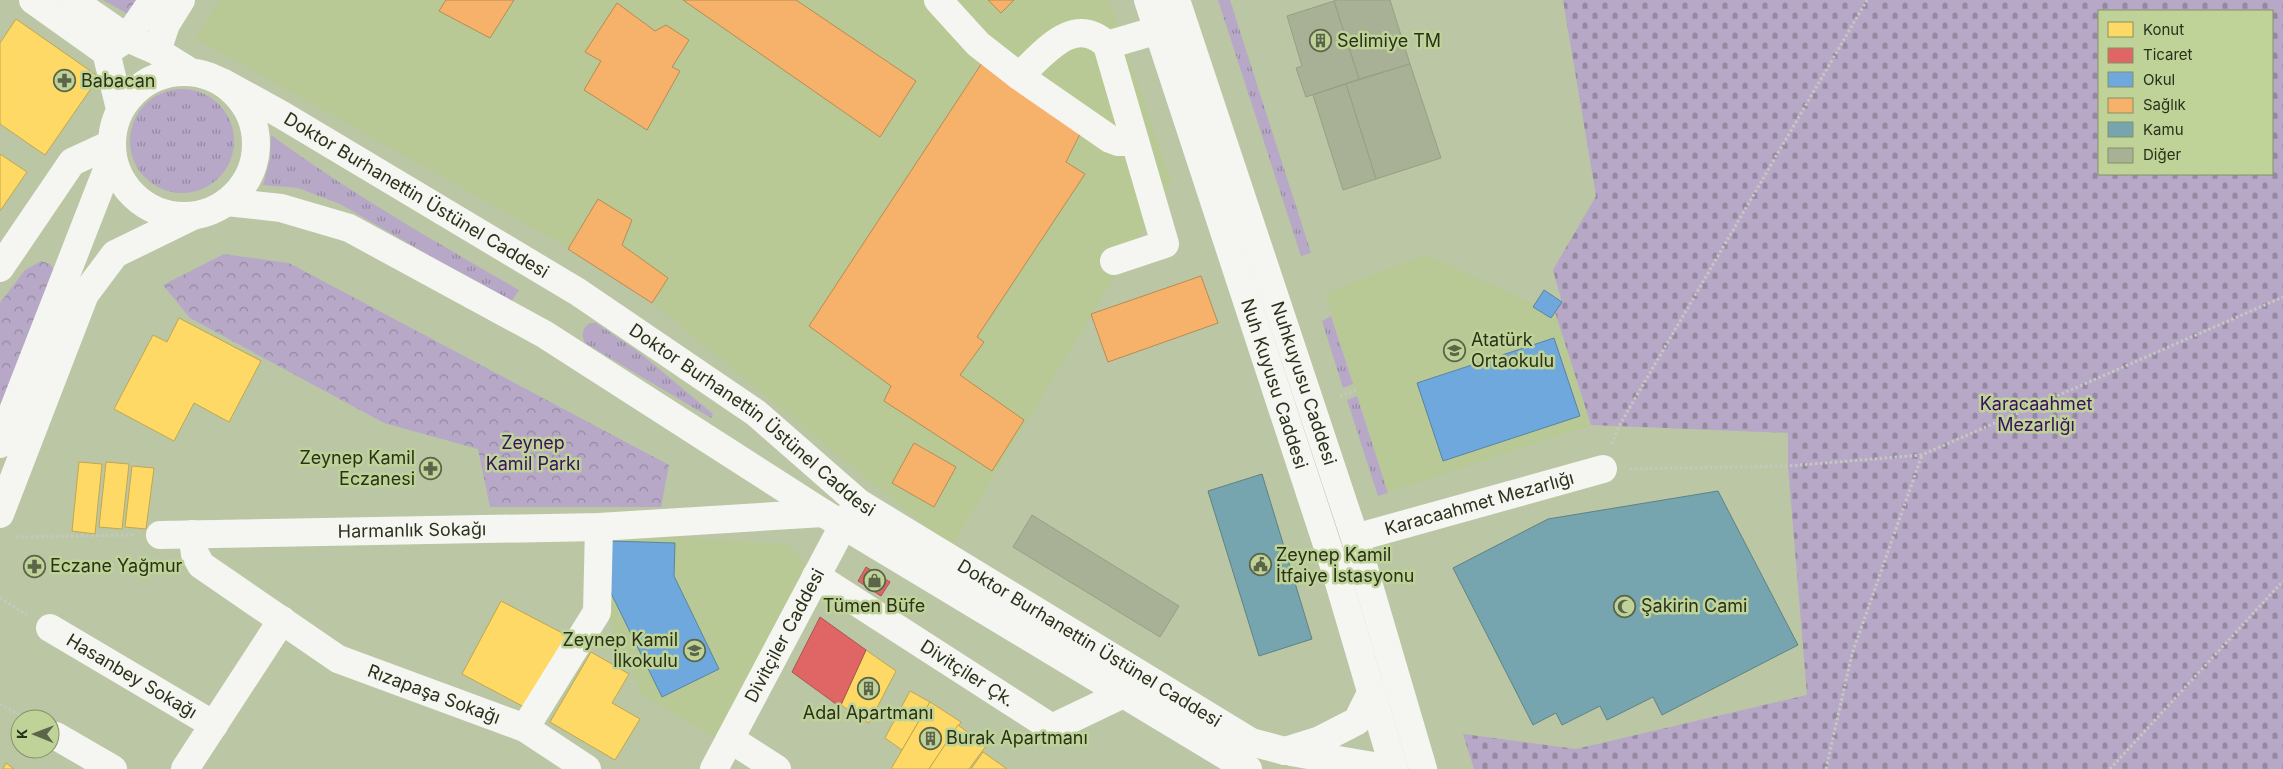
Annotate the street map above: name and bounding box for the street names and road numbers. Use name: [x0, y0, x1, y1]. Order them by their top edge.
street label: Doktor Burhanettin Üstünel Caddesi: [280, 108, 553, 282]
street label: Nuh Kuyusu Caddesi: [1237, 296, 1312, 471]
street label: Nuhkuyusu Caddesi: [1267, 299, 1341, 468]
street label: Doktor Burhanettin Üstünel Caddesi: [626, 319, 879, 520]
street label: Karacaahmet Mezarlığı: [1382, 467, 1576, 539]
street label: Harmanlık Sokağı: [338, 518, 486, 542]
street label: Doktor Burhanettin Üstünel Caddesi: [954, 555, 1225, 731]
street label: Divitçiler Caddesi: [740, 565, 828, 706]
street label: Hasanbey Sokağı: [63, 629, 201, 723]
street label: Divitçiler Çk.: [917, 635, 1018, 711]
street label: Rızapaşa Sokağı: [365, 660, 503, 728]

